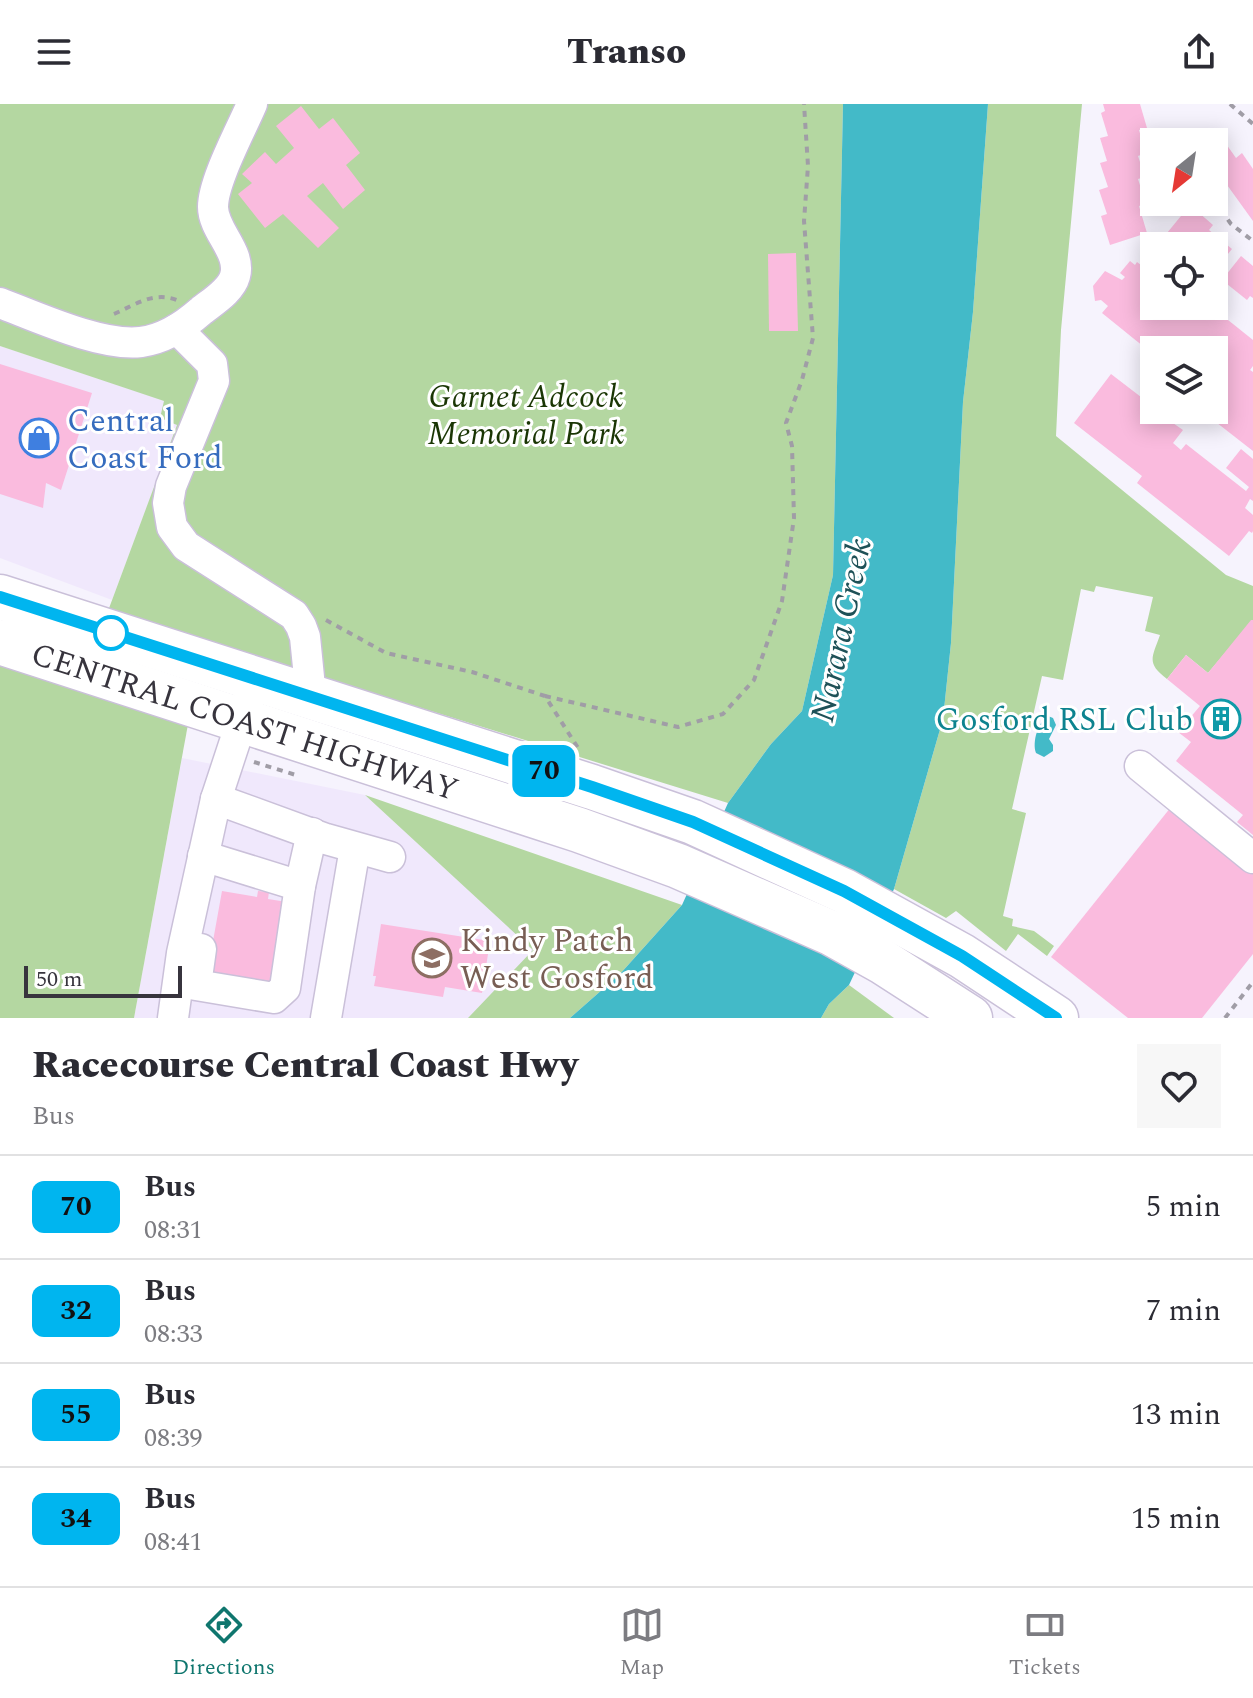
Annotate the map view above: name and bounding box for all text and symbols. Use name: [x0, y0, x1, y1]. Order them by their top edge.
text: Transo: [567, 25, 686, 80]
icon: menu: [32, 30, 76, 74]
icon: share: [1177, 30, 1221, 74]
north arrow: [1140, 128, 1228, 216]
map controls: [1140, 128, 1228, 424]
button: locate: [1140, 232, 1228, 320]
button: layers: [1140, 336, 1228, 424]
park label: Garnet Adcock Memorial Park: [428, 373, 624, 459]
place label: Central Coast Ford: [67, 397, 223, 483]
shop icon: Central Coast Ford: [18, 417, 60, 459]
water label: Narara Creek: [797, 534, 887, 727]
unlabelled marker: [94, 616, 128, 650]
street label: CENTRAL COAST HIGHWAY: [25, 630, 465, 815]
place label: Gosford RSL Club: [936, 696, 1193, 745]
building icon: Gosford RSL Club: [1200, 698, 1242, 740]
line badge: 70: [508, 745, 580, 797]
text: 70: [528, 749, 560, 792]
place label: Kindy Patch West Gosford: [460, 917, 654, 1003]
school or university icon: Kindy Patch West Gosford: [411, 937, 453, 979]
scale bar: [24, 962, 182, 998]
text: 50 m: [36, 963, 82, 996]
text: Racecourse Central Coast Hwy: [32, 1037, 578, 1095]
button: heart: [1137, 1044, 1221, 1128]
text: Bus: [32, 1096, 75, 1136]
text: Bus: [144, 1164, 196, 1210]
text: 5 min: [1146, 1184, 1221, 1230]
text: 70: [60, 1185, 92, 1228]
text: 08:31: [144, 1210, 203, 1250]
text: Bus: [144, 1268, 196, 1314]
text: 7 min: [1146, 1288, 1221, 1334]
text: 32: [60, 1289, 92, 1332]
text: 08:33: [144, 1314, 203, 1354]
text: Bus: [144, 1372, 196, 1418]
text: 13 min: [1131, 1392, 1221, 1438]
text: 55: [60, 1393, 92, 1436]
text: 08:39: [144, 1418, 203, 1458]
text: Bus: [144, 1476, 196, 1522]
text: 15 min: [1131, 1496, 1221, 1542]
text: 34: [60, 1497, 92, 1540]
text: 08:41: [144, 1522, 203, 1562]
tab: Directions: [172, 1603, 275, 1684]
tab: Map: [620, 1603, 664, 1684]
tab: Tickets: [1009, 1603, 1081, 1684]

